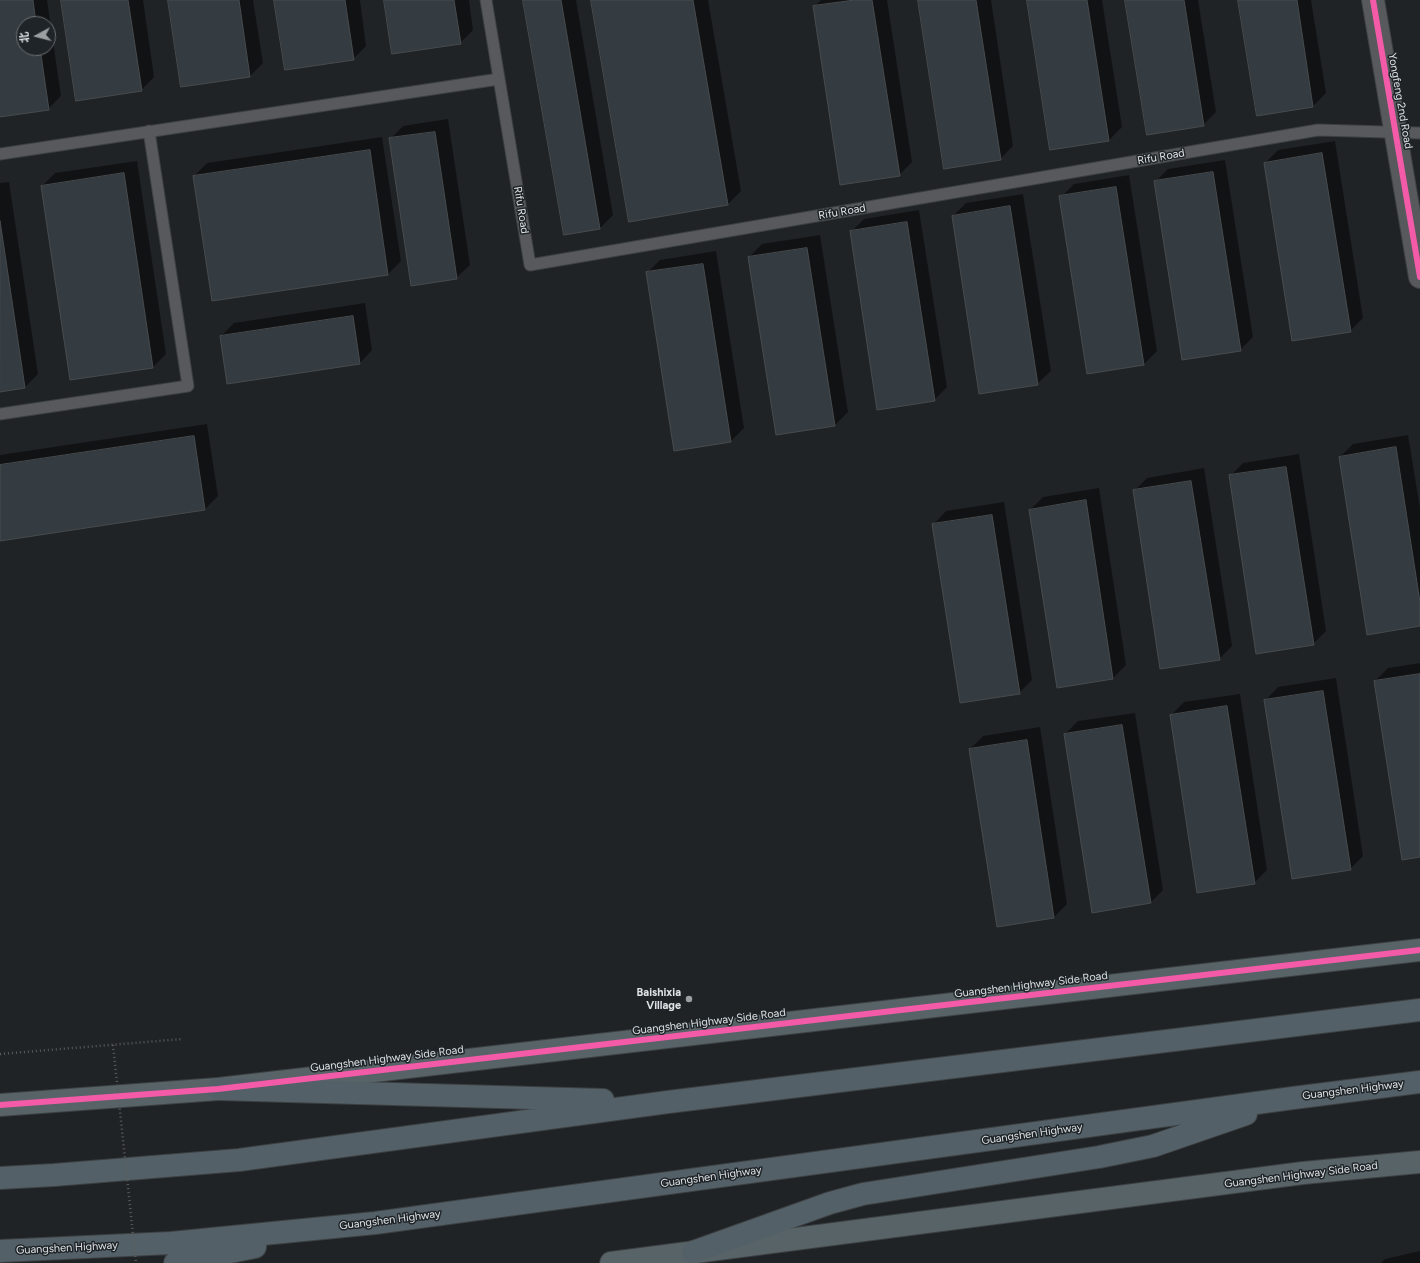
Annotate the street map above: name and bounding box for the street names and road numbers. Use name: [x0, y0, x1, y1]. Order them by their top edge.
street label: Yongfeng 2nd Road: [1385, 52, 1415, 150]
street label: Rifu Road: [1136, 146, 1186, 168]
street label: Rifu Road: [511, 185, 531, 235]
street label: Rifu Road: [817, 201, 867, 223]
street label: Guangshen Highway Side Road: [954, 969, 1108, 1001]
street label: Guangshen Highway Side Road: [632, 1006, 786, 1038]
street label: Guangshen Highway Side Road: [310, 1043, 464, 1075]
street label: Guangshen Highway: [1302, 1077, 1404, 1103]
street label: Guangshen Highway: [981, 1120, 1083, 1148]
street label: Guangshen Highway Side Road: [1224, 1159, 1378, 1191]
street label: Guangshen Highway: [660, 1163, 762, 1191]
street label: Guangshen Highway: [339, 1207, 441, 1233]
street label: Guangshen Highway: [16, 1239, 118, 1257]

